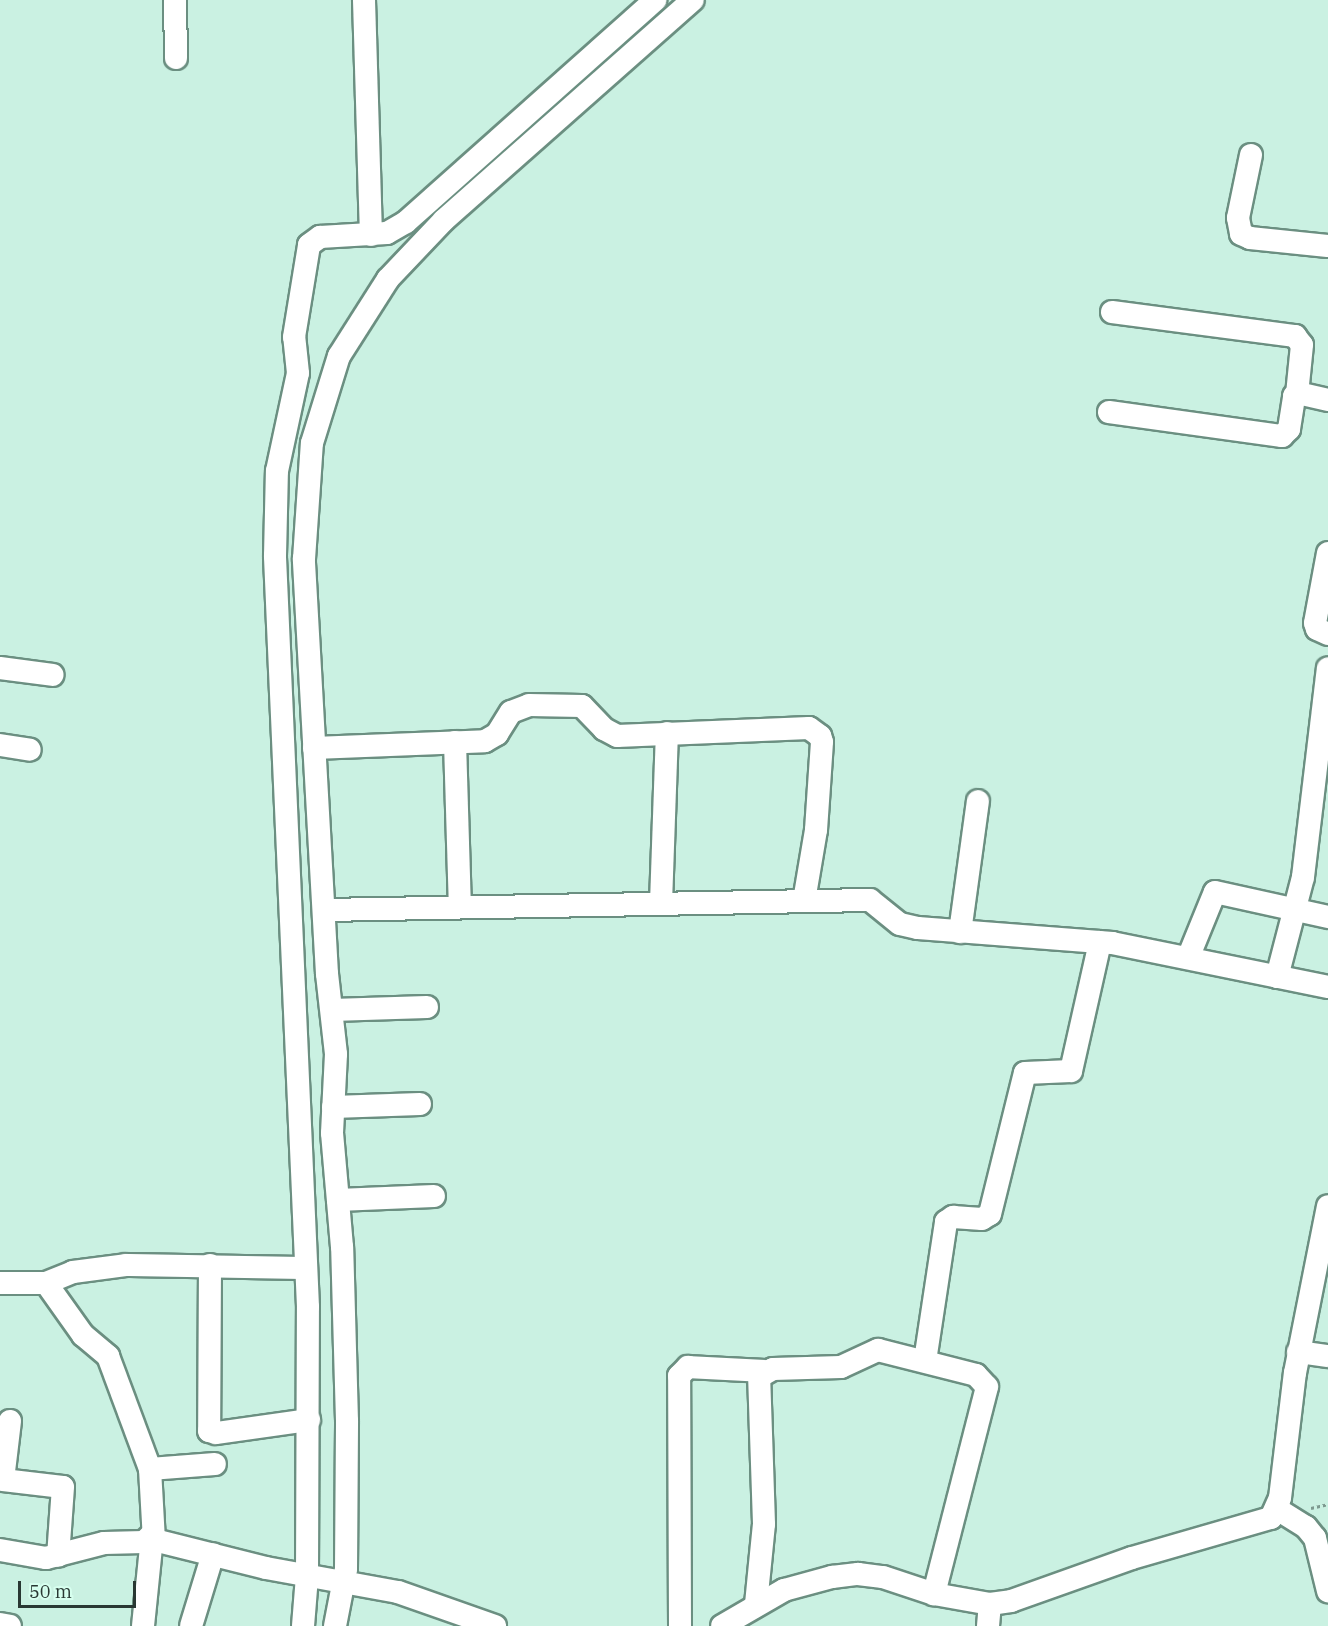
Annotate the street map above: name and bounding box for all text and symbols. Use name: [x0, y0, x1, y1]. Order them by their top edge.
scale bar: [21, 1569, 140, 1607]
text: 50 m: [29, 1580, 72, 1603]

